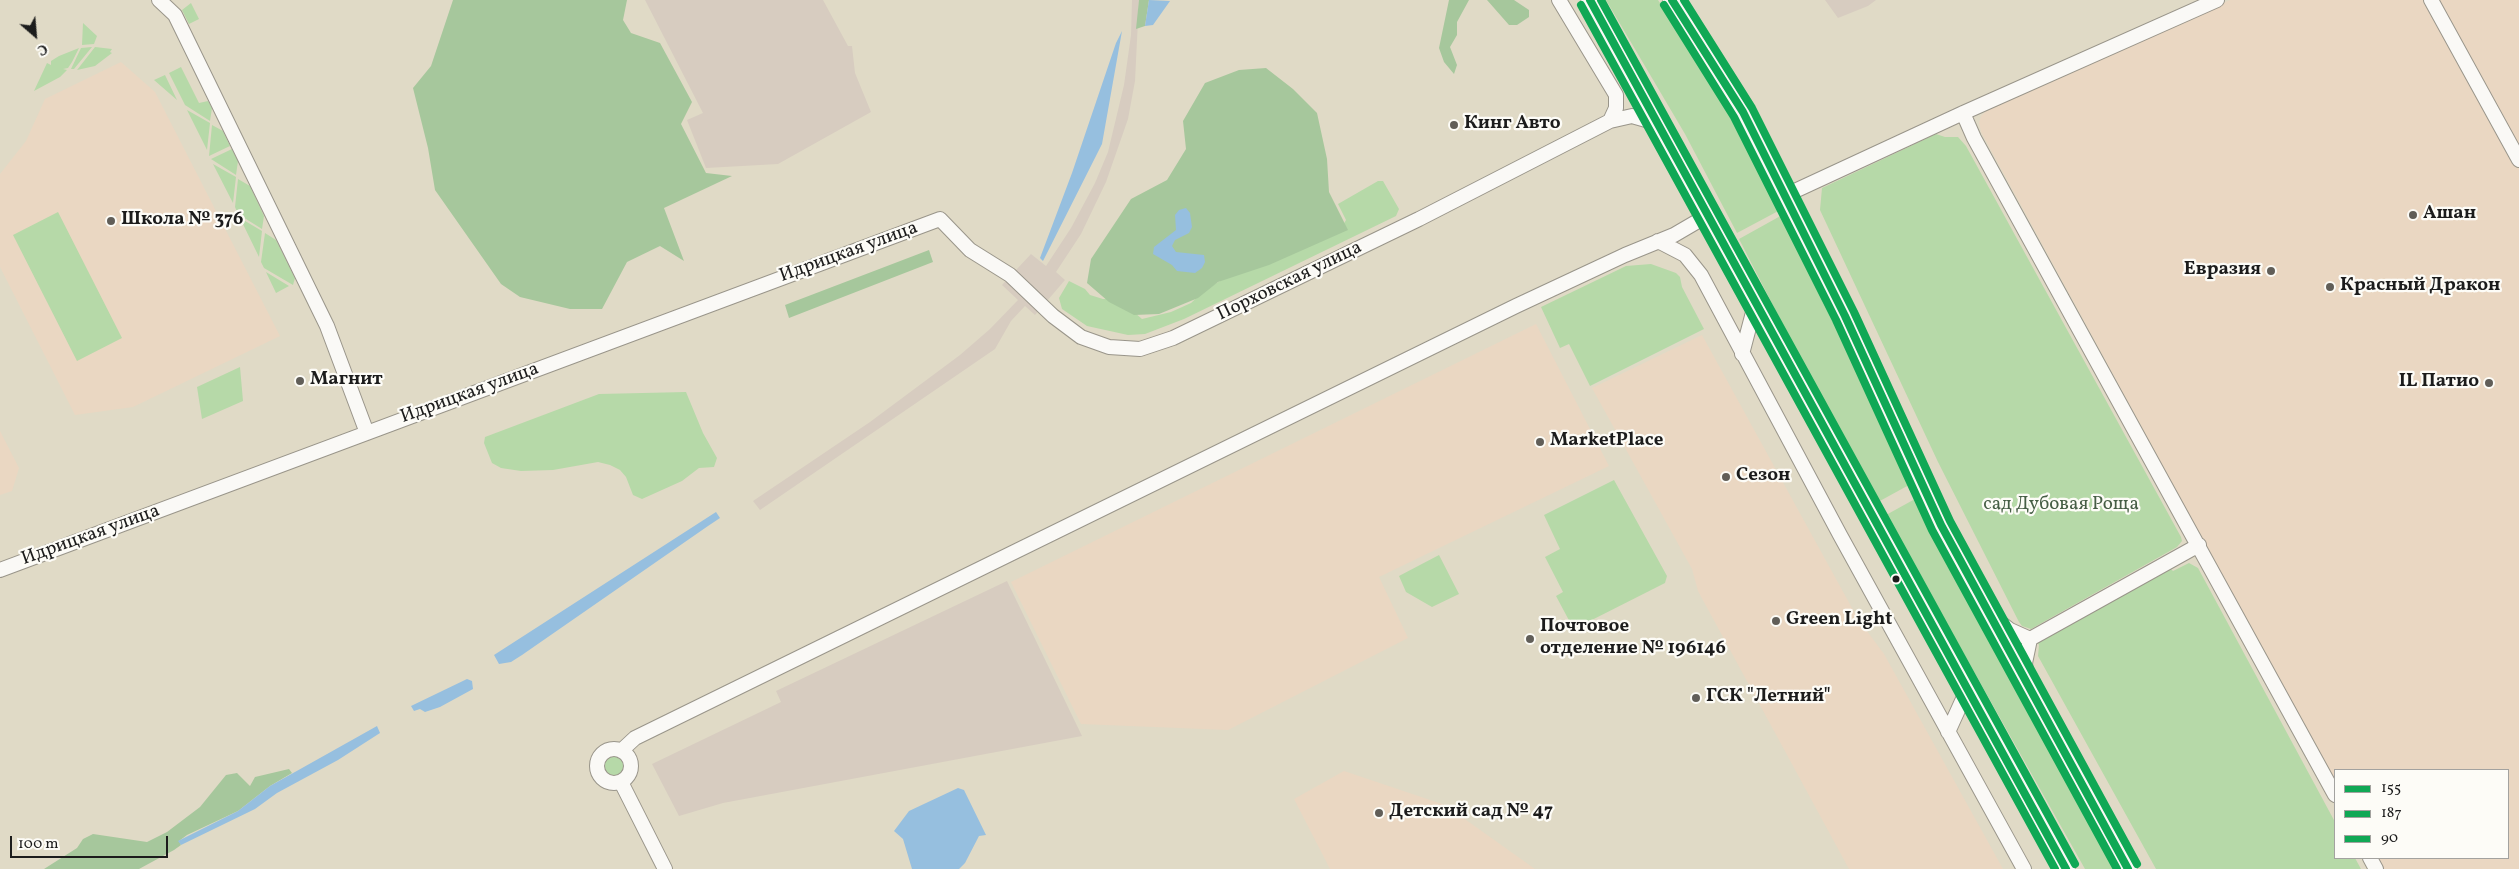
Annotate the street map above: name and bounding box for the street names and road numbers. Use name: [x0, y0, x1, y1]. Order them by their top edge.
street label: Идрицкая улица: [777, 217, 921, 289]
street label: Порховская улица: [1214, 237, 1366, 327]
street label: Идрицкая улица: [398, 358, 542, 430]
street label: Идрицкая улица: [19, 500, 163, 572]

